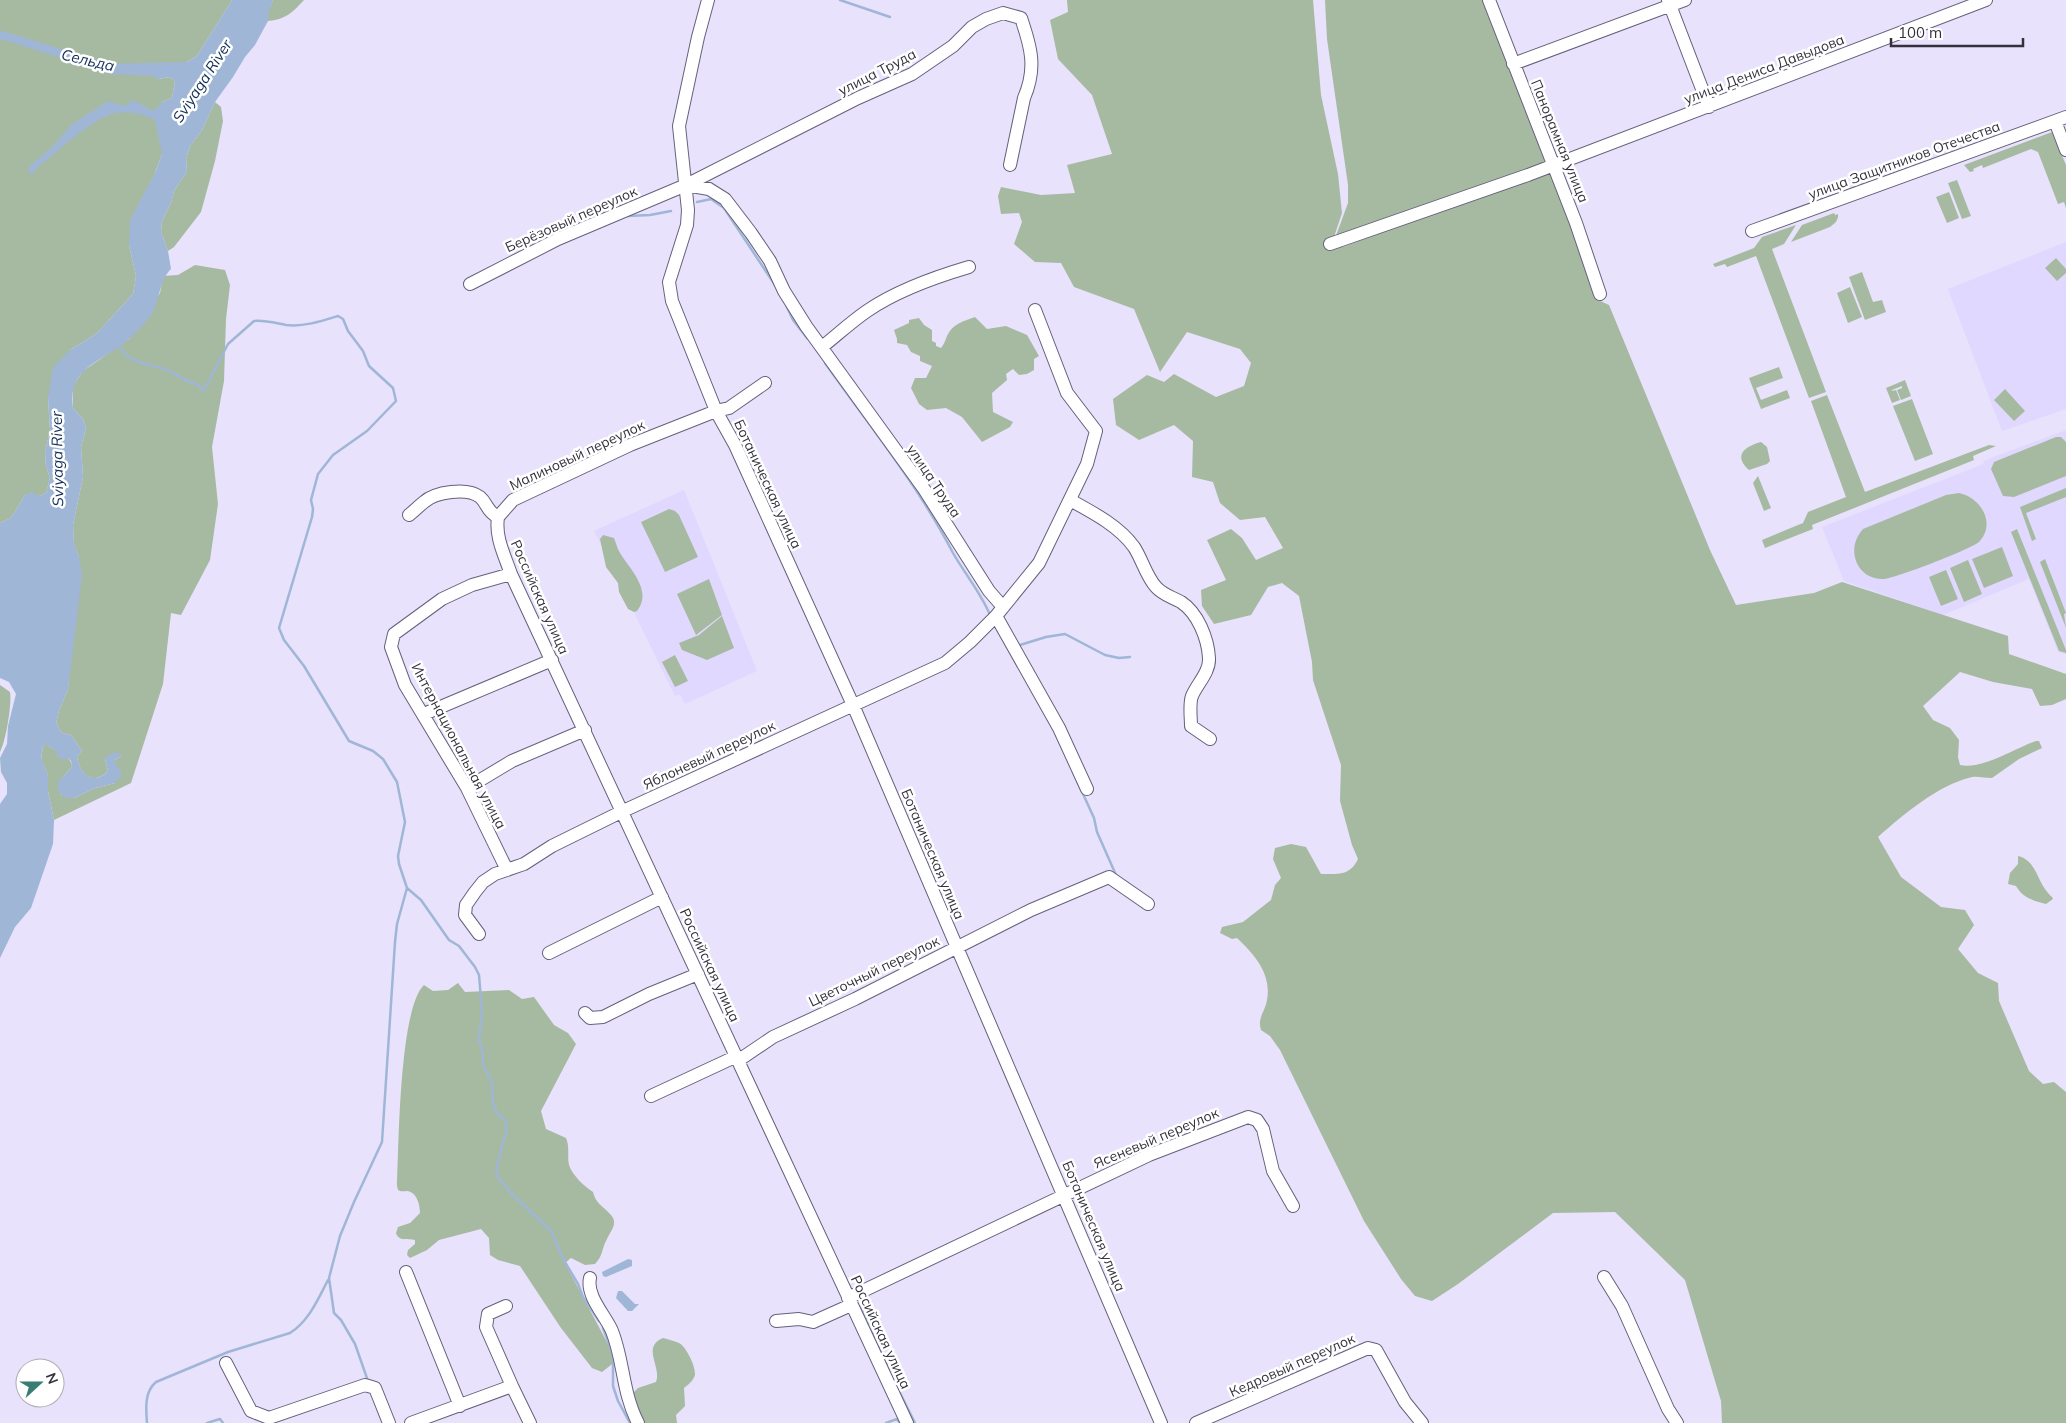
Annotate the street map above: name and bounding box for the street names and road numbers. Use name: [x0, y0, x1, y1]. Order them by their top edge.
street label: улица Дениса Давыдова: [1681, 30, 1847, 108]
street label: улица Труда: [835, 45, 919, 99]
street label: Панорамная улица: [1527, 77, 1593, 205]
street label: улица Защитников Отечества: [1806, 117, 2002, 203]
street label: Берёзовый переулок: [502, 182, 640, 256]
street label: Малиновый переулок: [507, 416, 648, 494]
street label: Ботаническая улица: [730, 417, 806, 551]
street label: улица Труда: [903, 441, 965, 521]
street label: Российская улица: [507, 537, 573, 657]
street label: Интернациональная улица: [408, 660, 510, 832]
street label: Яблоневый переулок: [640, 716, 778, 794]
street label: Ботаническая улица: [897, 786, 969, 922]
street label: Российская улица: [676, 905, 744, 1025]
street label: Цветочный переулок: [806, 931, 943, 1010]
street label: Ясеневый переулок: [1091, 1103, 1222, 1172]
street label: Ботаническая улица: [1058, 1158, 1130, 1294]
street label: Российская улица: [847, 1272, 915, 1392]
street label: Кедровый переулок: [1226, 1329, 1358, 1401]

